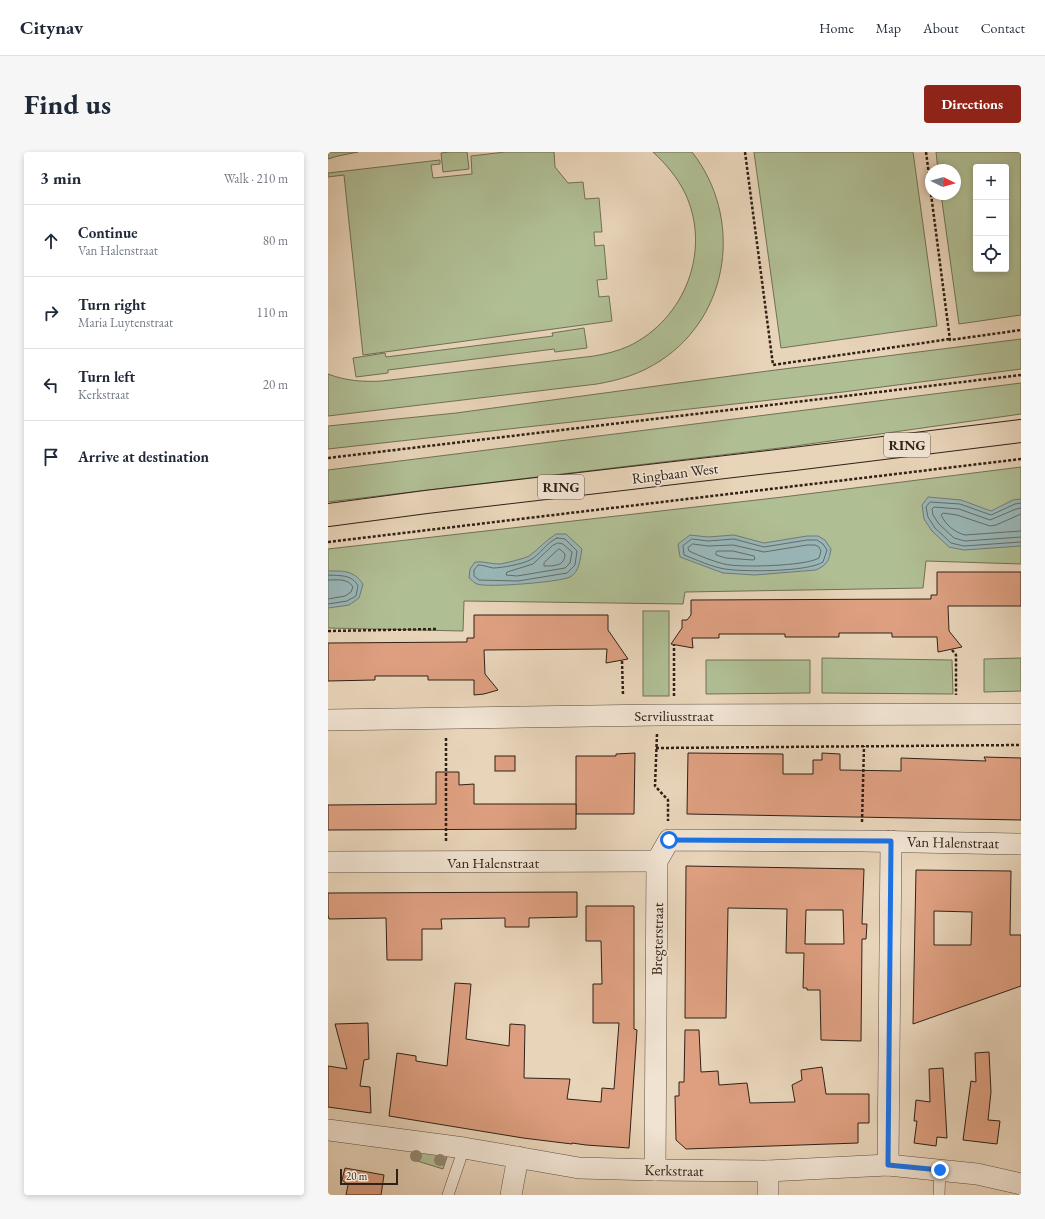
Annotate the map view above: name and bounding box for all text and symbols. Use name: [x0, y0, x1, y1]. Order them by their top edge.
text: Citynav: [20, 15, 83, 40]
text: Home: [819, 19, 854, 37]
text: Map: [876, 19, 901, 37]
text: About: [923, 19, 959, 37]
text: Contact: [981, 19, 1025, 37]
button: Directions: [924, 85, 1021, 123]
text: Find us: [24, 86, 111, 122]
north arrow: [925, 164, 961, 200]
map controls: [973, 164, 1009, 272]
button: +: [973, 164, 1009, 200]
text: 3 min: [40, 167, 81, 189]
text: Walk · 210 m: [224, 170, 288, 187]
button: −: [973, 200, 1009, 236]
text: Continue: [78, 223, 138, 242]
icon: ahead: [40, 230, 62, 252]
text: 80 m: [263, 232, 288, 249]
button: locate: [973, 236, 1009, 272]
text: Van Halenstraat: [78, 242, 158, 259]
text: Turn right: [78, 295, 146, 314]
icon: right: [40, 302, 62, 324]
text: 110 m: [257, 304, 288, 321]
text: Maria Luytenstraat: [78, 314, 173, 331]
text: Turn left: [78, 367, 135, 386]
icon: left: [40, 374, 62, 396]
text: 20 m: [263, 376, 288, 393]
text: Kerkstraat: [78, 386, 129, 403]
road number: RING: [884, 433, 930, 457]
icon: arrive: [40, 446, 62, 468]
text: Arrive at destination: [78, 447, 209, 466]
street label: Ringbaan West: [631, 458, 720, 488]
road number: RING: [538, 475, 584, 499]
street label: Serviliusstraat: [634, 706, 714, 725]
route start: [660, 831, 678, 849]
street label: Van Halenstraat: [907, 832, 1000, 852]
street label: Van Halenstraat: [447, 853, 539, 872]
street label: Bregterstraat: [647, 902, 667, 976]
street label: Kerkstraat: [644, 1160, 704, 1180]
route end: [931, 1161, 949, 1179]
scale bar: [340, 1167, 398, 1186]
text: 20 m: [346, 1169, 367, 1183]

